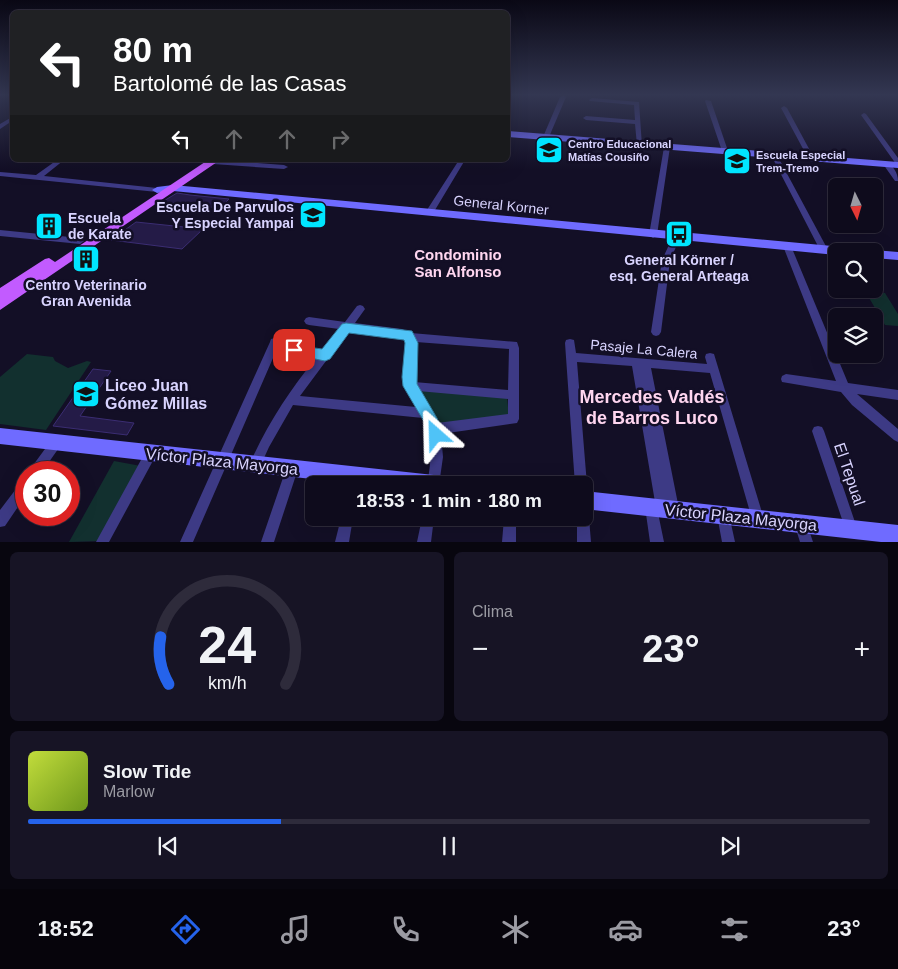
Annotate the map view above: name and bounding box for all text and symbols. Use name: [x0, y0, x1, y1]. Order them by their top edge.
icon: left: [30, 30, 95, 95]
text: 80 m: [113, 30, 193, 69]
text: Bartolomé de las Casas: [113, 71, 347, 96]
icon: left: [167, 125, 195, 153]
icon: ahead: [220, 125, 248, 153]
icon: ahead: [273, 125, 301, 153]
icon: right: [326, 125, 354, 153]
school or university icon: Centro Educacional Matías Cousiño: [534, 135, 564, 165]
place label: Centro Educacional Matías Cousiño: [568, 138, 671, 163]
school or university icon: Escuela Especial Trem-Tremo: [722, 146, 752, 176]
place label: Escuela Especial Trem-Tremo: [756, 149, 845, 174]
north arrow: [828, 178, 882, 232]
map controls: [828, 178, 883, 363]
street label: General Korner: [453, 192, 550, 218]
place label: Escuela De Parvulos Y Especial Yampai: [156, 199, 294, 231]
school or university icon: Escuela De Parvulos Y Especial Yampai: [298, 200, 328, 230]
place label: Escuela de Karate: [68, 210, 132, 242]
building icon: Escuela de Karate: [34, 211, 64, 241]
bus stop icon: General Körner / esq. General Arteaga: [664, 219, 694, 249]
button: search: [828, 243, 883, 298]
building icon: Centro Veterinario Gran Avenida: [71, 244, 101, 274]
district label: Condominio San Alfonso: [414, 246, 502, 280]
place label: General Körner / esq. General Arteaga: [609, 252, 749, 284]
place label: Centro Veterinario Gran Avenida: [25, 277, 147, 309]
button: layers: [828, 308, 883, 363]
pin: [273, 329, 315, 371]
icon: arrive: [280, 336, 308, 364]
street label: Pasaje La Calera: [590, 336, 698, 362]
place label: Liceo Juan Gómez Millas: [105, 377, 207, 412]
school or university icon: Liceo Juan Gómez Millas: [71, 379, 101, 409]
district label: Mercedes Valdés de Barros Luco: [579, 387, 725, 428]
position arrow: [409, 408, 461, 460]
street label: El Tepual: [831, 440, 868, 508]
street label: Víctor Plaza Mayorga: [145, 445, 299, 478]
speed limit sign: 30: [15, 461, 80, 526]
text: 18:53 · 1 min · 180 m: [356, 490, 542, 511]
street label: Víctor Plaza Mayorga: [664, 501, 818, 534]
text: Clima: [472, 603, 513, 620]
text: 24: [198, 616, 256, 674]
text: 23°: [642, 628, 700, 670]
text: −: [472, 633, 488, 664]
text: +: [854, 633, 870, 664]
text: km/h: [208, 673, 246, 693]
text: Slow Tide: [103, 761, 191, 782]
text: Marlow: [103, 783, 155, 800]
icon: previous: [154, 832, 182, 860]
icon: pause: [435, 832, 463, 860]
icon: next: [716, 832, 744, 860]
icon: directions: [168, 912, 203, 947]
icon: music: [278, 912, 313, 947]
icon: phone: [388, 912, 423, 947]
icon: climate: [498, 912, 533, 947]
icon: car: [608, 912, 643, 947]
icon: filters: [717, 912, 752, 947]
text: 18:52: [37, 916, 94, 941]
text: 23°: [827, 916, 861, 941]

